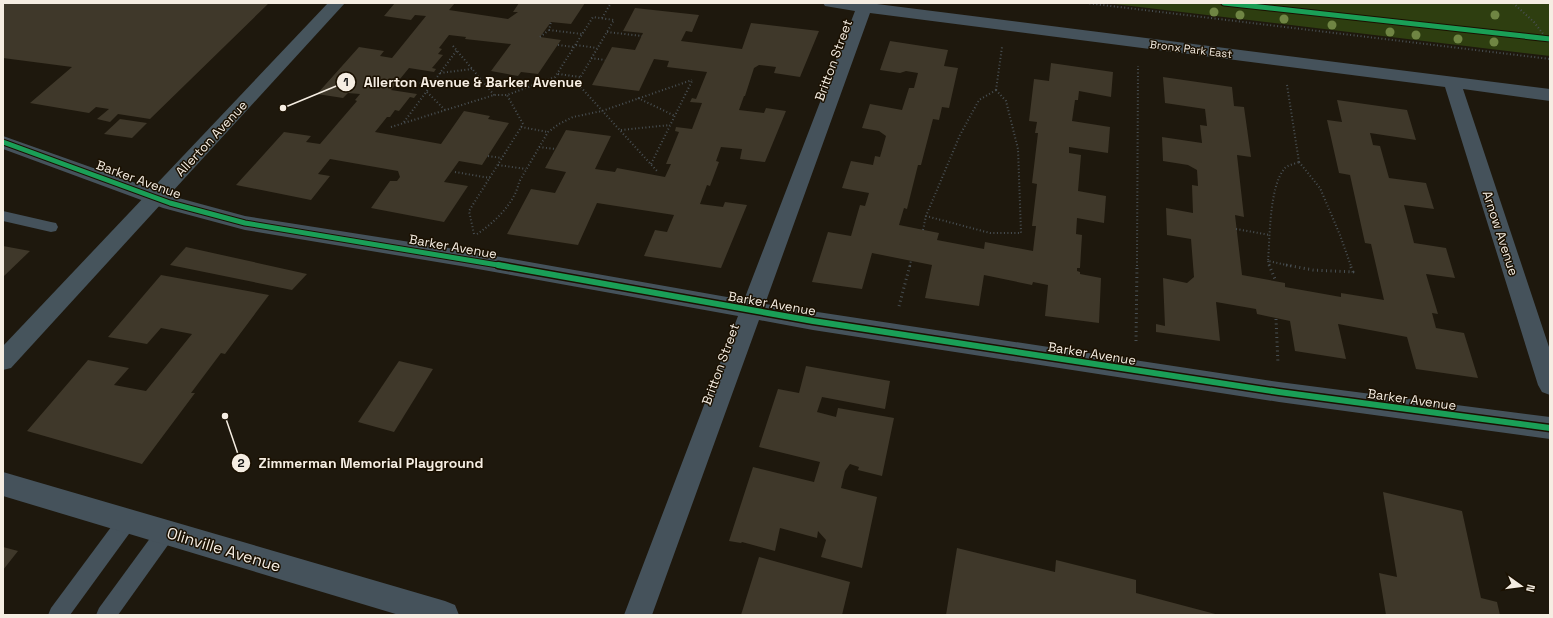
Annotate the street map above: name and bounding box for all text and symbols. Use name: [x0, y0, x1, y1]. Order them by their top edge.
street label: Britton Street: [811, 17, 856, 103]
street label: Bronx Park East: [1149, 37, 1233, 61]
callout: Allerton Avenue & Barker Avenue: [336, 69, 591, 95]
text: Allerton Avenue & Barker Avenue: [364, 73, 582, 91]
text: 1: [343, 74, 349, 90]
street label: Allerton Avenue: [172, 97, 251, 180]
street label: Barker Avenue: [94, 156, 184, 203]
street label: Arnow Avenue: [1479, 188, 1522, 278]
street label: Barker Avenue: [407, 230, 498, 263]
street label: Barker Avenue: [726, 287, 817, 320]
street label: Britton Street: [698, 321, 743, 407]
street label: Barker Avenue: [1046, 338, 1137, 369]
street label: Barker Avenue: [1367, 385, 1457, 414]
callout: Zimmerman Memorial Playground: [231, 450, 492, 476]
text: Zimmerman Memorial Playground: [259, 454, 483, 472]
text: 2: [237, 455, 245, 471]
street label: Olinville Avenue: [164, 522, 284, 577]
north arrow: [1501, 566, 1541, 606]
text: N: [1523, 583, 1538, 594]

